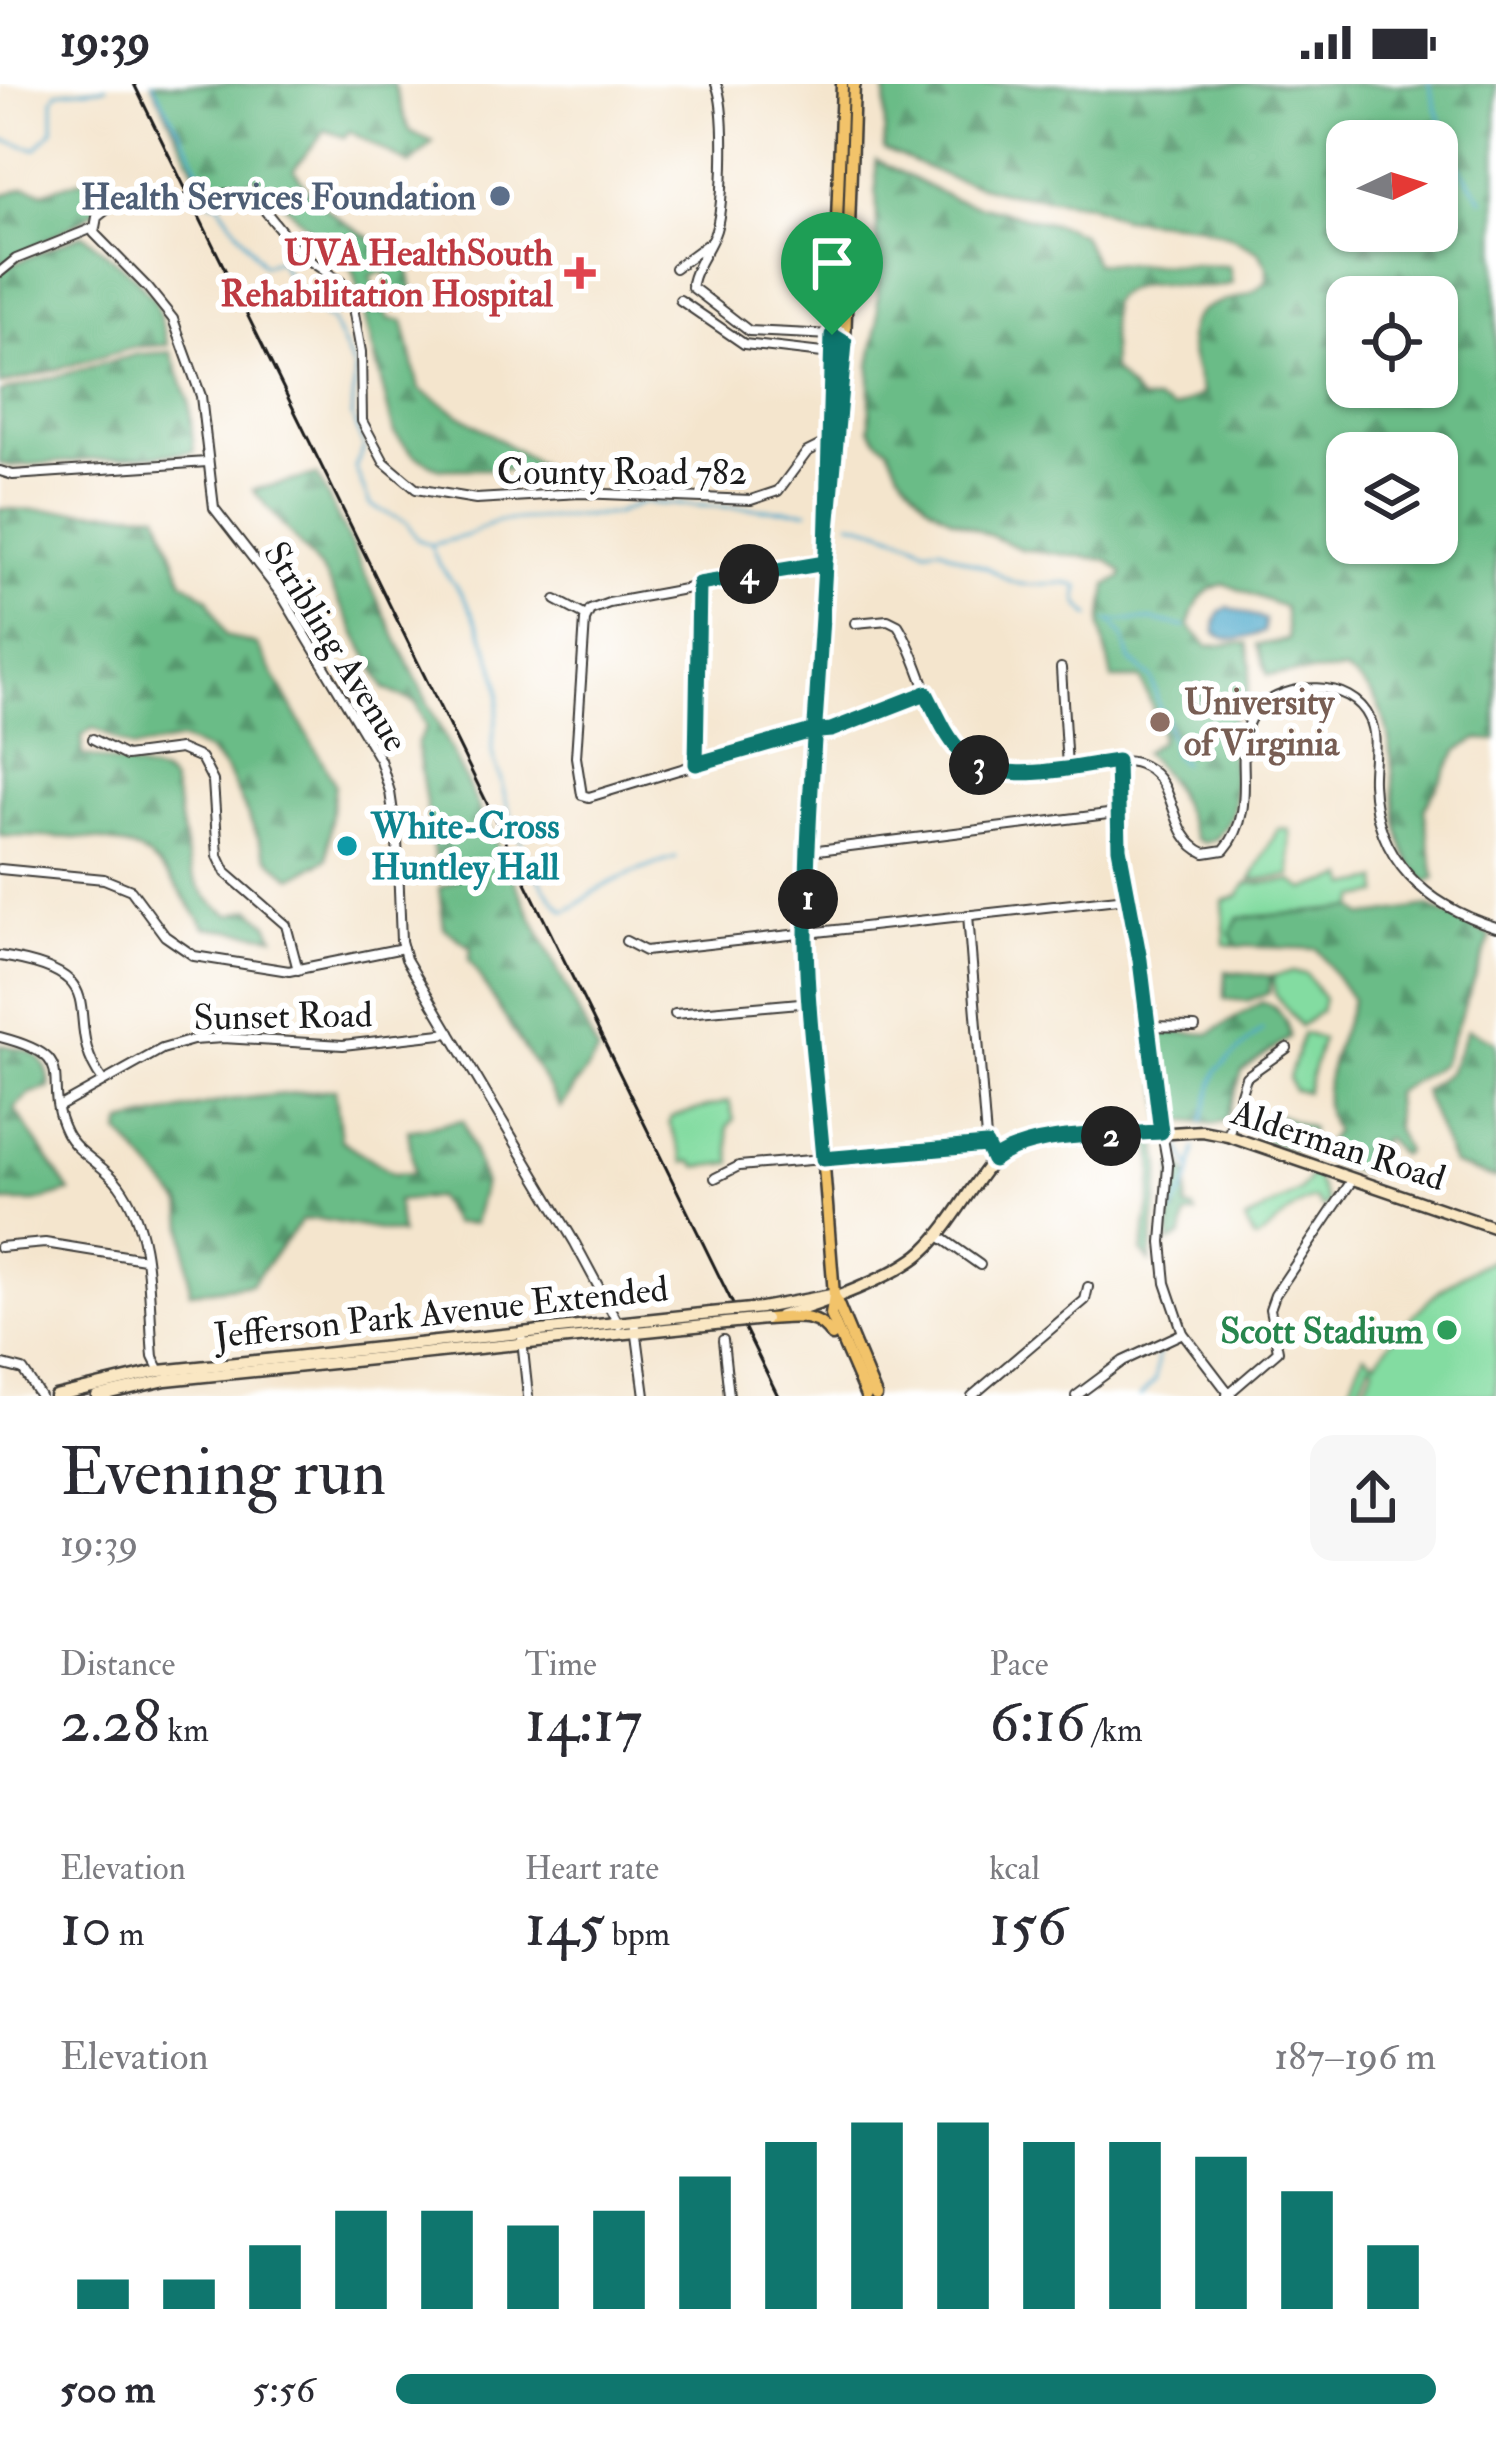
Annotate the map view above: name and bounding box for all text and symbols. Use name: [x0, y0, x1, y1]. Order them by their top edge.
text: 19:39: [60, 14, 150, 70]
north arrow: [1326, 120, 1458, 252]
map controls: [1326, 120, 1458, 564]
place label: Health Services Foundation: [81, 175, 476, 220]
marker: Health Services Foundation: [487, 183, 513, 209]
pin: [781, 212, 883, 335]
icon: arrive: [799, 230, 865, 296]
place label: UVA HealthSouth Rehabilitation Hospital: [220, 231, 554, 317]
marker: UVA HealthSouth Rehabilitation Hospital: [564, 257, 596, 289]
button: locate: [1326, 276, 1458, 408]
button: layers: [1326, 432, 1458, 564]
street label: County Road 782: [497, 450, 747, 495]
street label: Stribling Avenue: [253, 534, 418, 760]
pin: 4: [719, 544, 779, 604]
text: 4: [740, 553, 758, 594]
place label: University of Virginia: [1184, 680, 1340, 766]
marker: University of Virginia: [1147, 709, 1173, 735]
pin: 3: [949, 735, 1009, 795]
text: 3: [973, 744, 985, 785]
place label: White-Cross Huntley Hall: [370, 804, 560, 891]
marker: White-Cross Huntley Hall: [334, 833, 360, 859]
pin: 1: [778, 869, 838, 929]
text: 1: [802, 878, 814, 919]
street label: Sunset Road: [193, 992, 373, 1041]
street label: Alderman Road: [1225, 1089, 1451, 1201]
pin: 2: [1081, 1106, 1141, 1166]
text: 2: [1103, 1115, 1119, 1156]
street label: Jefferson Park Avenue Extended: [211, 1266, 671, 1359]
place label: Scott Stadium: [1220, 1309, 1423, 1354]
marker: Scott Stadium: [1434, 1317, 1460, 1343]
text: Evening run: [60, 1432, 386, 1515]
button: share: [1310, 1435, 1436, 1561]
text: 19:39: [60, 1519, 138, 1568]
text: Distance: [60, 1644, 175, 1685]
text: Time: [525, 1644, 597, 1685]
text: Pace: [989, 1644, 1049, 1685]
text: 2.28: [60, 1685, 161, 1760]
text: 14:17: [525, 1685, 642, 1760]
text: 6:16: [989, 1685, 1086, 1760]
text: km: [161, 1710, 209, 1751]
text: /km: [1086, 1710, 1143, 1751]
text: Elevation: [60, 1848, 186, 1889]
text: Heart rate: [525, 1848, 659, 1889]
text: kcal: [989, 1848, 1040, 1889]
text: 10: [60, 1889, 112, 1964]
text: 145: [525, 1889, 605, 1964]
text: 156: [989, 1889, 1067, 1964]
text: m: [112, 1914, 144, 1955]
text: bpm: [605, 1914, 670, 1955]
text: Elevation: [60, 2032, 209, 2081]
text: 187–196 m: [1274, 2032, 1436, 2081]
text: 500 m: [60, 2365, 155, 2414]
text: 5:56: [252, 2365, 315, 2414]

